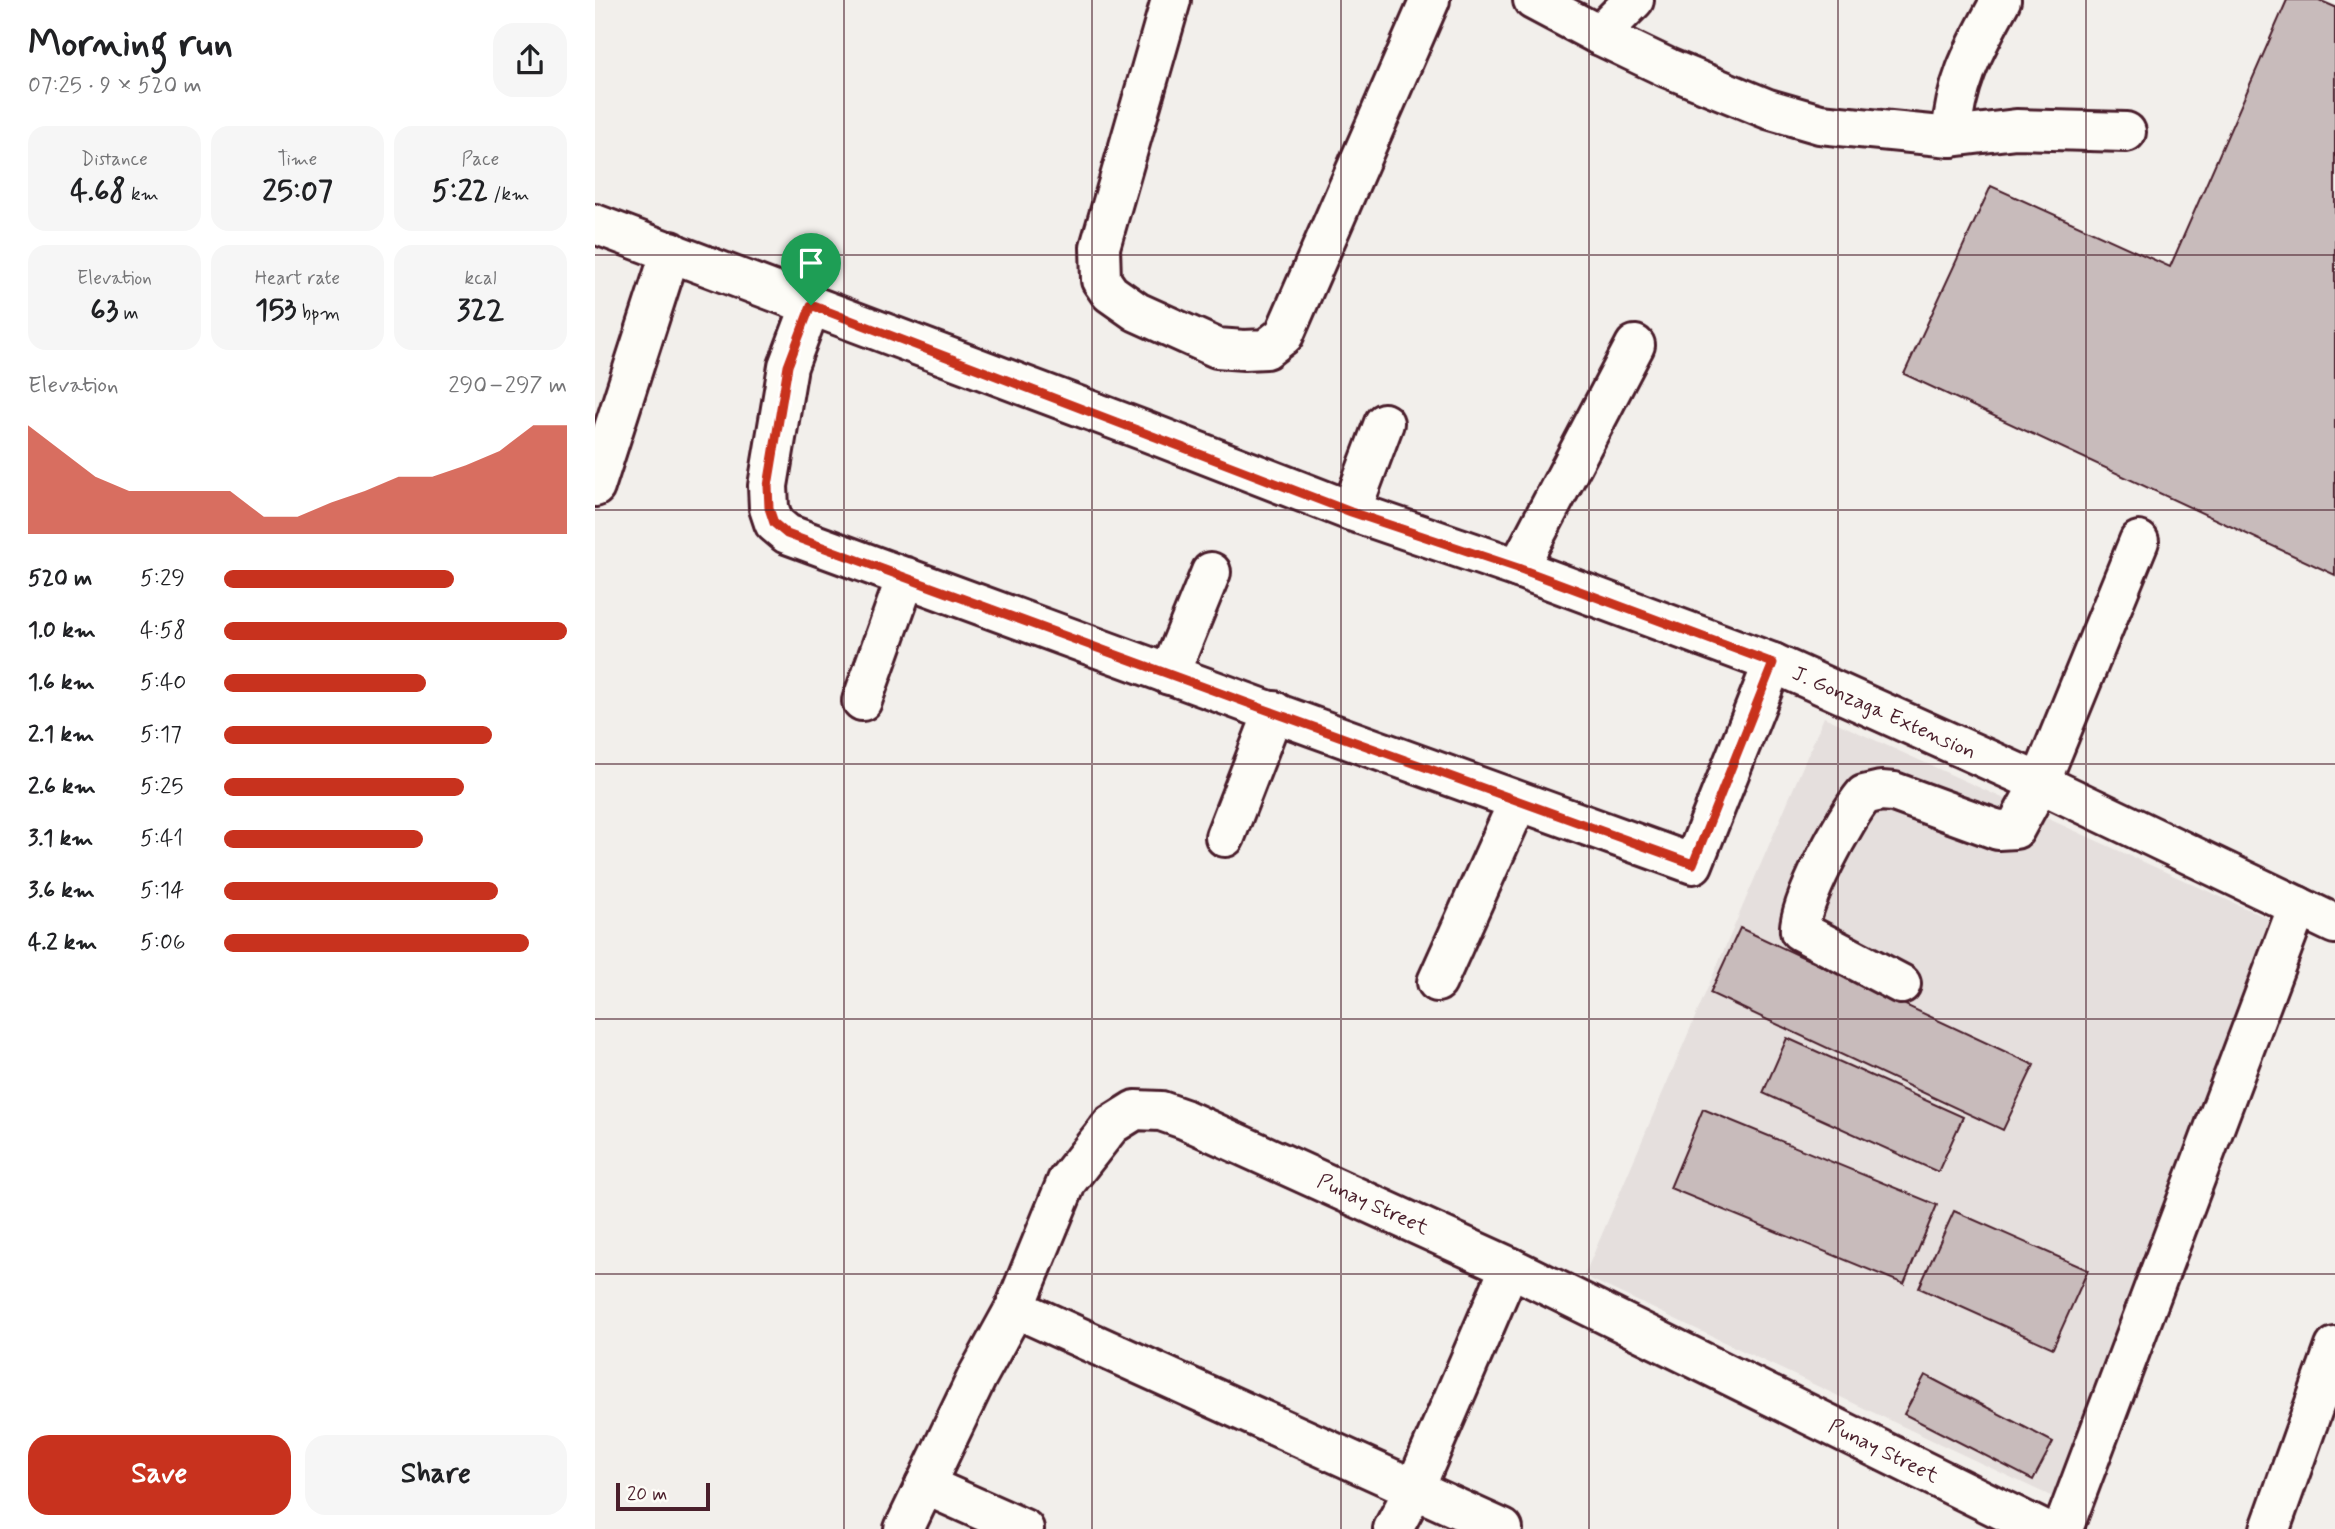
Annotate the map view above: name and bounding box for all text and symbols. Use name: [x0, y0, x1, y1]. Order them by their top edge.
text: Morning run: [28, 20, 233, 69]
button: share: [493, 23, 567, 97]
text: 07:25 · 9 × 520 m: [28, 71, 202, 101]
text: Distance: [81, 147, 148, 172]
text: Time: [278, 147, 317, 172]
text: Pace: [462, 147, 499, 172]
text: 4.68: [70, 172, 126, 211]
text: 25:07: [262, 172, 333, 211]
text: 5:22: [432, 172, 488, 211]
text: km: [126, 182, 159, 207]
text: /km: [488, 182, 529, 207]
pin: [781, 233, 841, 305]
icon: arrive: [792, 244, 830, 282]
text: Elevation: [77, 266, 152, 291]
text: Heart rate: [255, 266, 340, 291]
text: kcal: [465, 266, 496, 291]
text: 63: [90, 291, 118, 330]
text: 153: [255, 291, 297, 330]
text: 322: [457, 291, 504, 330]
text: m: [118, 301, 139, 326]
text: bpm: [297, 301, 340, 326]
text: Elevation: [28, 371, 119, 401]
text: 290–297 m: [448, 371, 567, 401]
text: 520 m: [28, 564, 92, 594]
text: 5:29: [140, 564, 185, 594]
text: 1.0 km: [28, 616, 96, 646]
text: 4:58: [140, 616, 186, 646]
street label: J. Gonzaga Extension: [1788, 659, 1980, 766]
text: 1.6 km: [28, 668, 95, 698]
text: 5:40: [140, 668, 186, 698]
text: 2.1 km: [28, 720, 94, 750]
text: 5:17: [140, 720, 182, 750]
text: 2.6 km: [28, 772, 96, 802]
text: 5:25: [140, 772, 183, 802]
text: 3.1 km: [28, 824, 93, 854]
text: 5:41: [140, 824, 183, 854]
text: 3.6 km: [28, 876, 95, 906]
text: 5:14: [140, 876, 184, 906]
text: 4.2 km: [28, 928, 97, 958]
text: 5:06: [140, 928, 186, 958]
street label: Punay Street: [1313, 1167, 1434, 1242]
street label: Punay Street: [1824, 1412, 1944, 1491]
button: Save: [28, 1435, 291, 1515]
button: Share: [305, 1435, 567, 1515]
scale bar: [616, 1480, 711, 1512]
text: 20 m: [627, 1482, 667, 1507]

